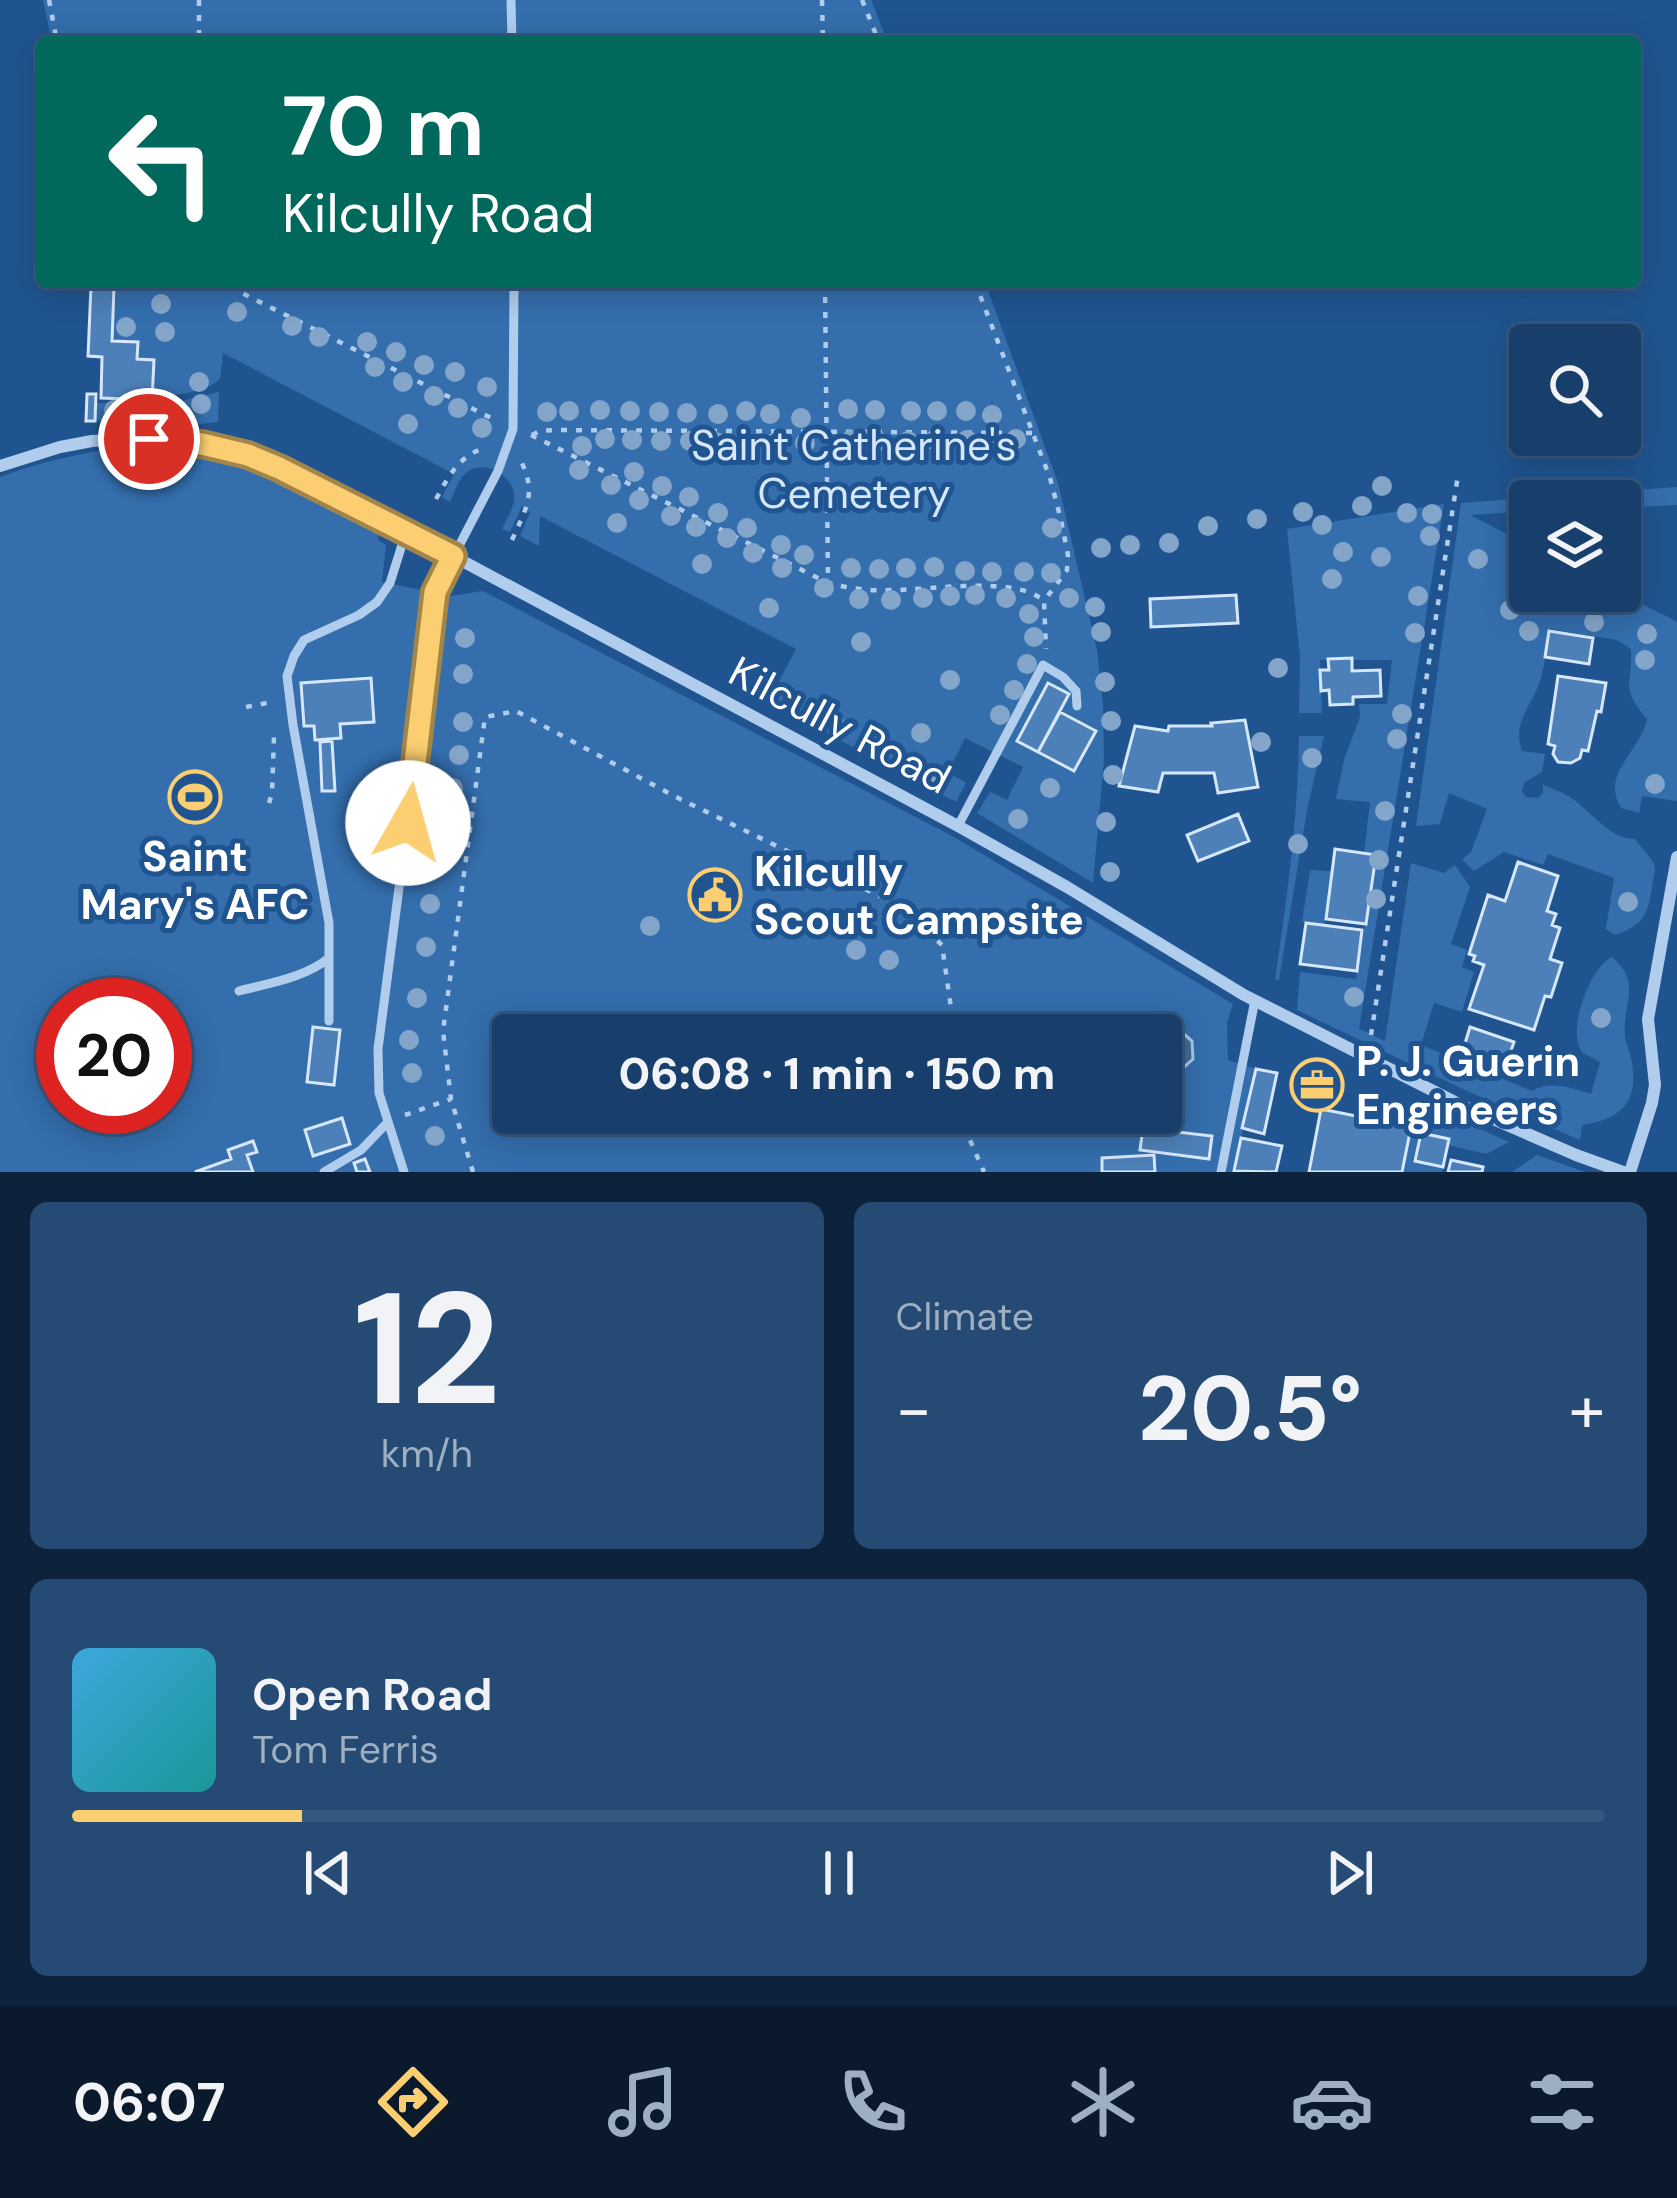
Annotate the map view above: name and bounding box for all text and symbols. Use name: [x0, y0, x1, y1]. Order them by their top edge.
text: 70 m: [282, 72, 485, 181]
icon: left: [84, 84, 240, 240]
text: Kilcully Road: [282, 178, 595, 249]
map controls: [1509, 324, 1641, 612]
button: search: [1509, 324, 1641, 456]
pin: [98, 388, 200, 490]
icon: arrive: [116, 406, 182, 472]
park label: Saint Catherine's Cemetery: [691, 418, 1017, 521]
button: layers: [1509, 480, 1641, 612]
street label: Kilcully Road: [720, 644, 960, 806]
position arrow: [345, 760, 471, 886]
sports icon: Saint Mary's AFC: [167, 769, 223, 825]
place label: Saint Mary's AFC: [81, 829, 309, 932]
place label: Kilcully Scout Campsite: [754, 844, 1084, 947]
public building icon: Kilcully Scout Campsite: [687, 867, 743, 923]
speed limit sign: 20: [36, 978, 192, 1134]
place label: P. J. Guerin Engineers: [1356, 1034, 1580, 1137]
text: 06:08 · 1 min · 150 m: [619, 1044, 1055, 1103]
office icon: P. J. Guerin Engineers: [1289, 1057, 1345, 1113]
text: 12: [353, 1248, 500, 1451]
text: Climate: [896, 1291, 1034, 1342]
text: 20.5°: [1138, 1351, 1362, 1468]
text: −: [896, 1367, 932, 1452]
text: +: [1569, 1367, 1605, 1452]
text: km/h: [381, 1428, 473, 1479]
text: Open Road: [252, 1665, 493, 1724]
text: Tom Ferris: [252, 1724, 439, 1775]
icon: previous: [295, 1840, 361, 1906]
icon: pause: [806, 1840, 872, 1906]
icon: next: [1317, 1840, 1383, 1906]
icon: directions: [371, 2060, 455, 2144]
icon: music: [601, 2060, 685, 2144]
icon: phone: [831, 2060, 915, 2144]
icon: climate: [1061, 2060, 1145, 2144]
icon: car: [1290, 2060, 1374, 2144]
icon: filters: [1520, 2060, 1604, 2144]
text: 06:07: [73, 2067, 226, 2138]

